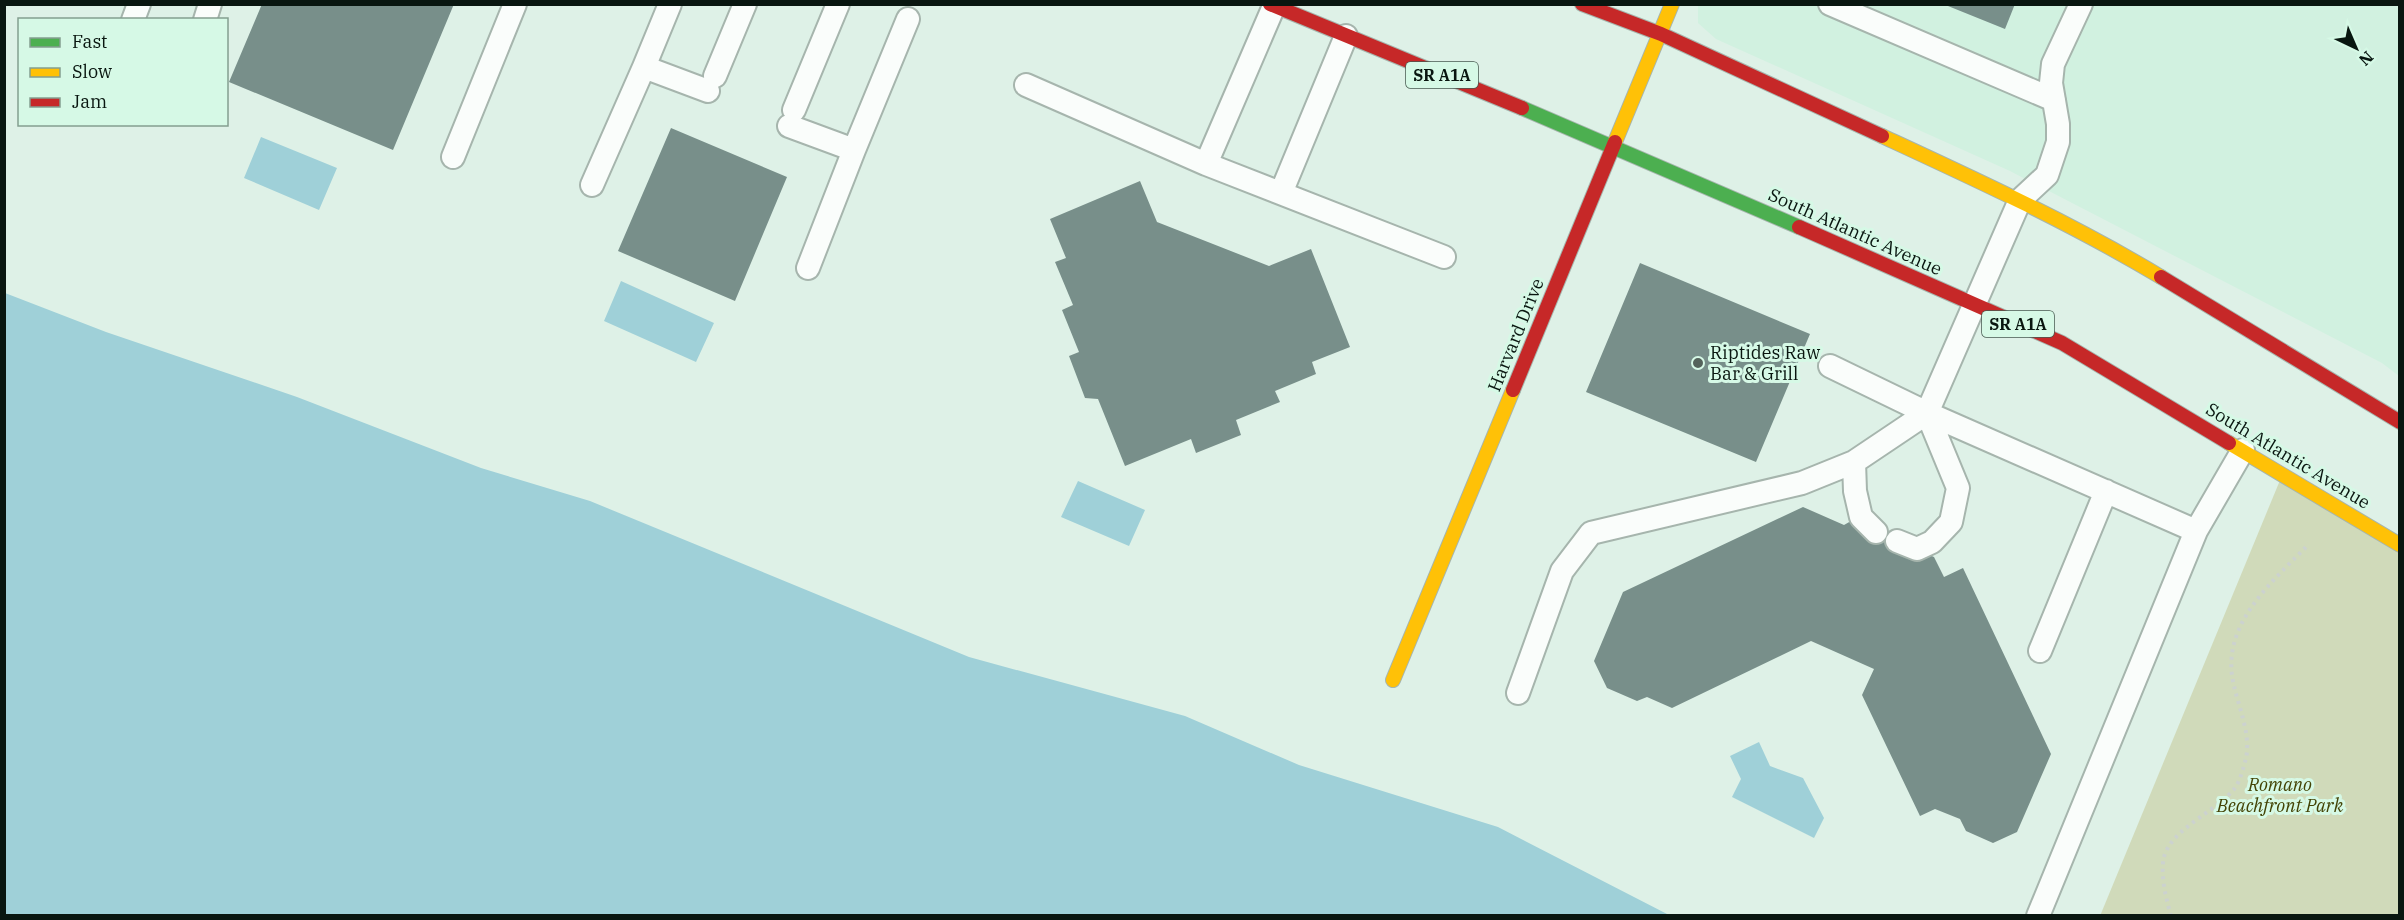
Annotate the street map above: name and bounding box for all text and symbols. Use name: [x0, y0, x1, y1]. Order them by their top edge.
legend: [18, 18, 228, 126]
north arrow: [2326, 18, 2386, 78]
text: Fast: [72, 30, 107, 53]
text: N: [2355, 47, 2378, 70]
text: Slow: [72, 60, 112, 83]
road number: SR A1A: [1406, 62, 1478, 88]
text: Jam: [72, 90, 107, 113]
street label: South Atlantic Avenue: [1765, 183, 1946, 280]
street label: Harvard Drive: [1482, 275, 1549, 395]
road number: SR A1A: [1982, 311, 2054, 337]
place label: Riptides Raw Bar & Grill: [1710, 341, 1820, 385]
marker: Riptides Raw Bar & Grill: [1691, 356, 1705, 370]
street label: South Atlantic Avenue: [2202, 397, 2375, 514]
park label: Romano Beachfront Park: [2216, 773, 2344, 817]

